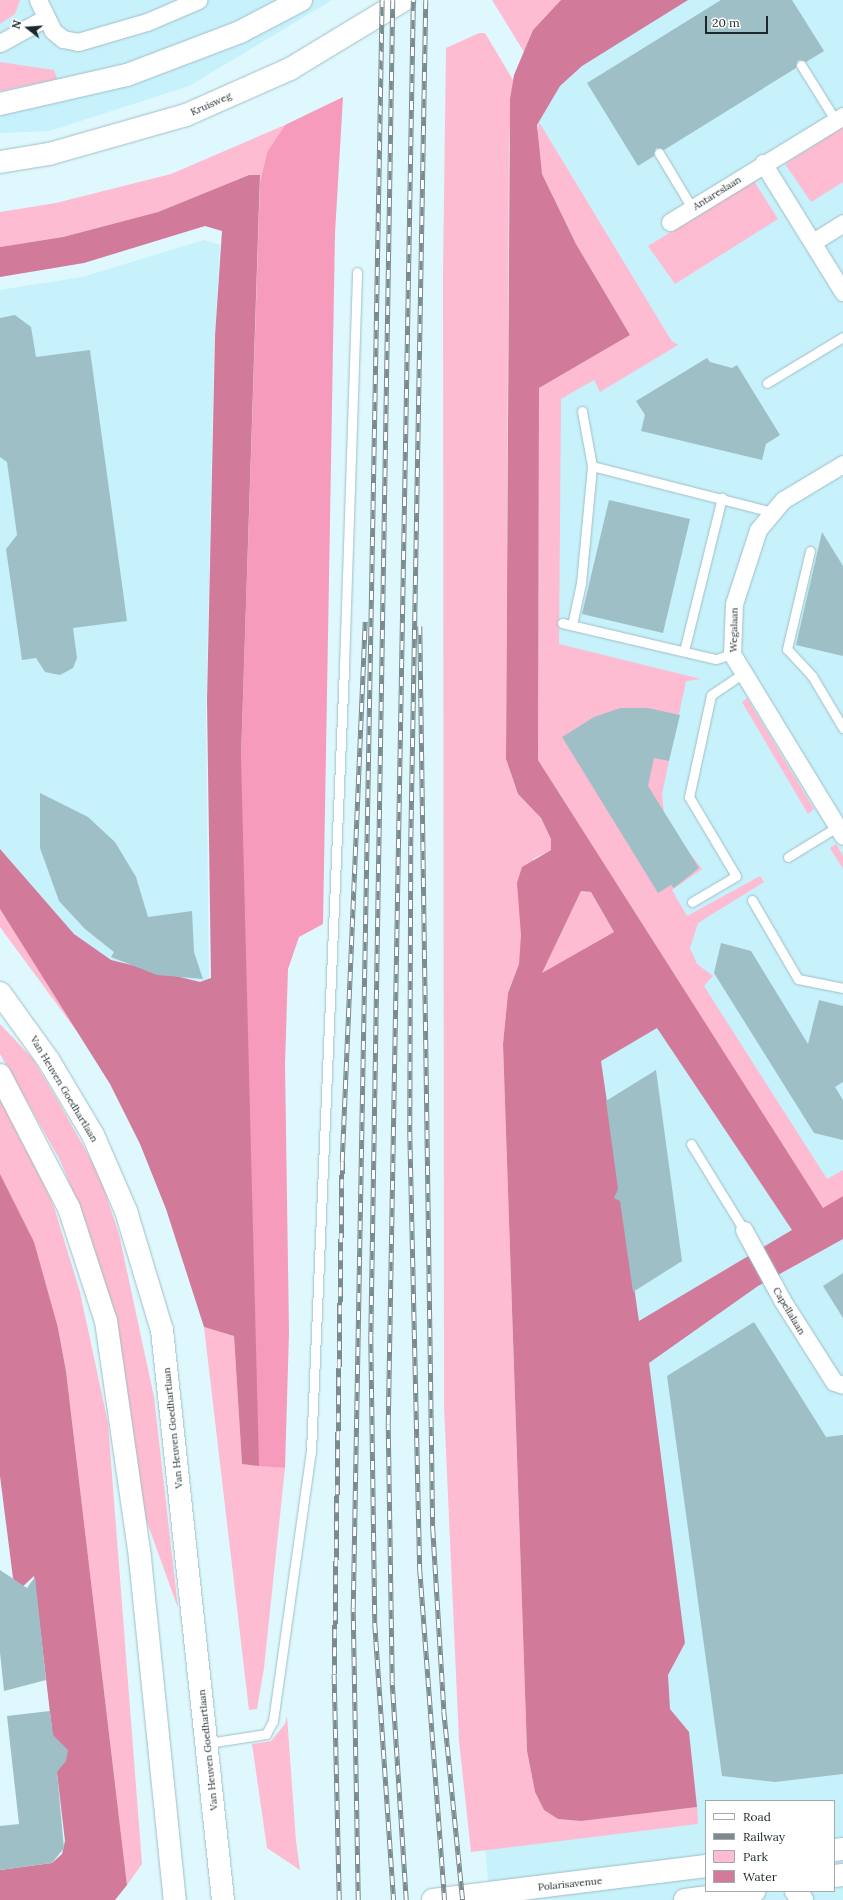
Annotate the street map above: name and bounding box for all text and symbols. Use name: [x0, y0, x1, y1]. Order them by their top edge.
north arrow: [8, 8, 48, 48]
scale bar: [707, 8, 770, 34]
text: 20 m: [712, 15, 740, 30]
text: N: [9, 18, 24, 31]
street label: Kruisweg: [189, 90, 233, 118]
street label: Antareslaan: [691, 173, 743, 213]
street label: Wegalaan: [728, 608, 740, 652]
street label: Van Heuven Goedhartlaan: [28, 1034, 100, 1144]
street label: Capellalaan: [770, 1285, 808, 1337]
street label: Van Heuven Goedhartlaan: [161, 1367, 185, 1489]
street label: Van Heuven Goedhartlaan: [196, 1689, 220, 1811]
legend: [705, 1800, 835, 1892]
text: Road: [743, 1809, 771, 1824]
text: Railway: [743, 1829, 785, 1844]
text: Park: [743, 1849, 768, 1864]
text: Water: [743, 1869, 777, 1884]
street label: Polarisavenue: [537, 1875, 603, 1893]

